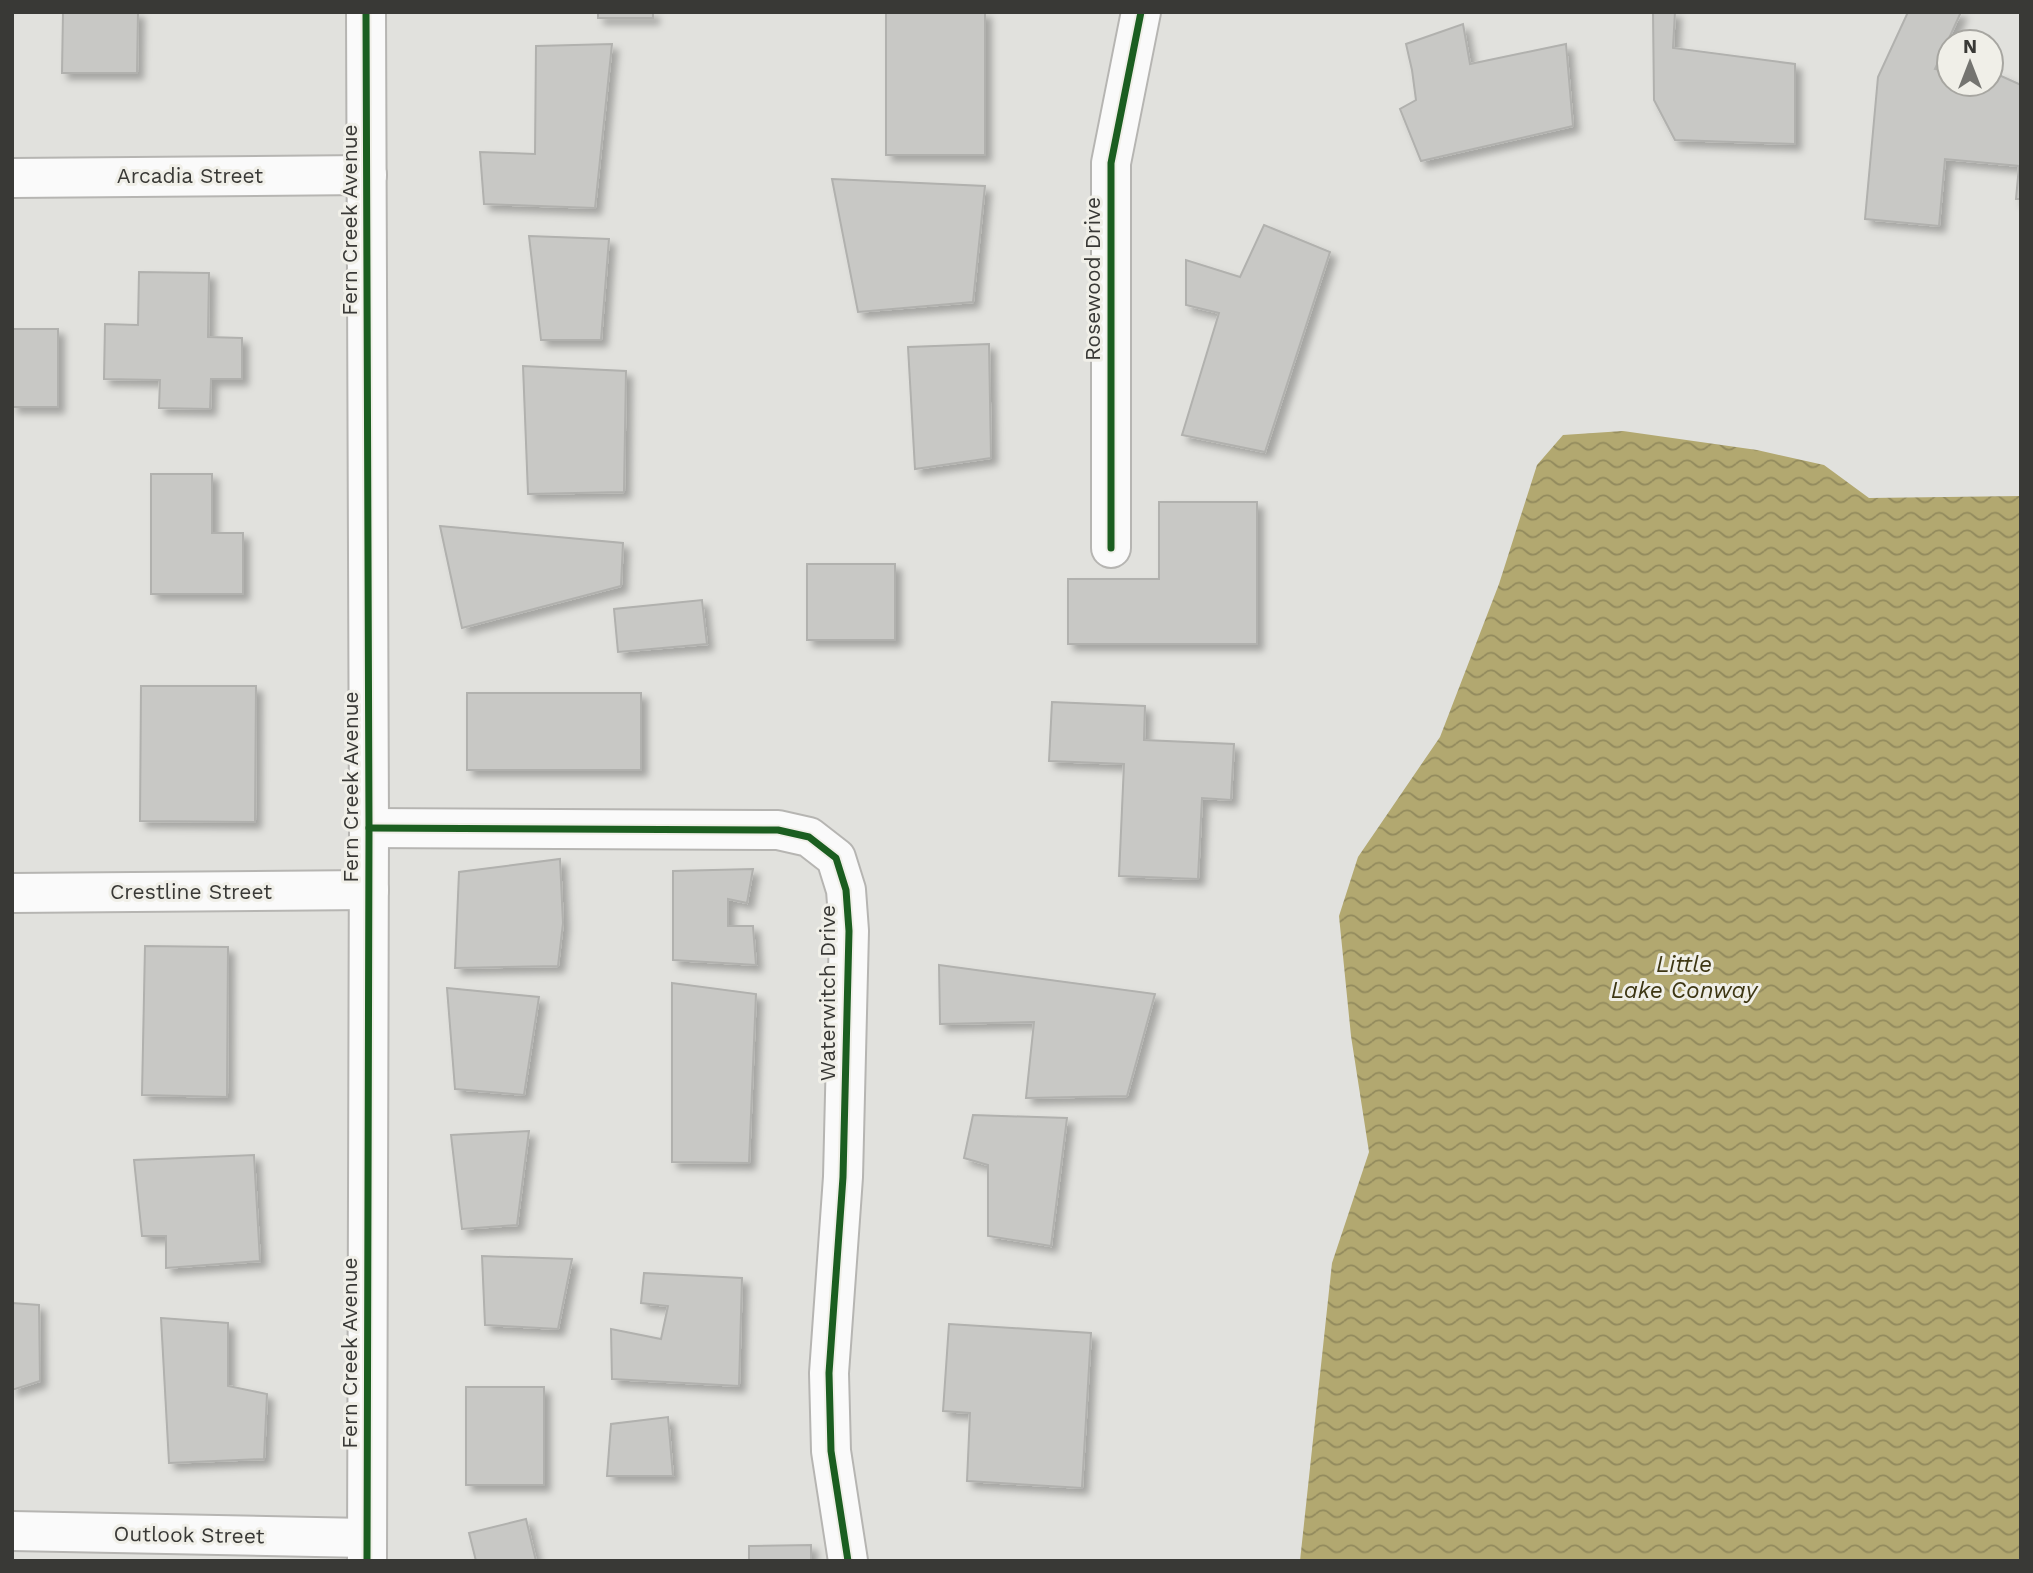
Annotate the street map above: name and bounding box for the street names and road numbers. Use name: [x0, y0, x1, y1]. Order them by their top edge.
street label: Fern Creek Avenue: [337, 124, 362, 316]
street label: Arcadia Street: [117, 163, 263, 188]
street label: Rosewood Drive: [1080, 197, 1105, 361]
street label: Fern Creek Avenue: [338, 691, 363, 883]
street label: Crestline Street: [110, 879, 272, 904]
street label: Waterwitch Drive: [815, 905, 840, 1081]
street label: Fern Creek Avenue: [337, 1257, 362, 1449]
street label: Outlook Street: [113, 1521, 265, 1548]

